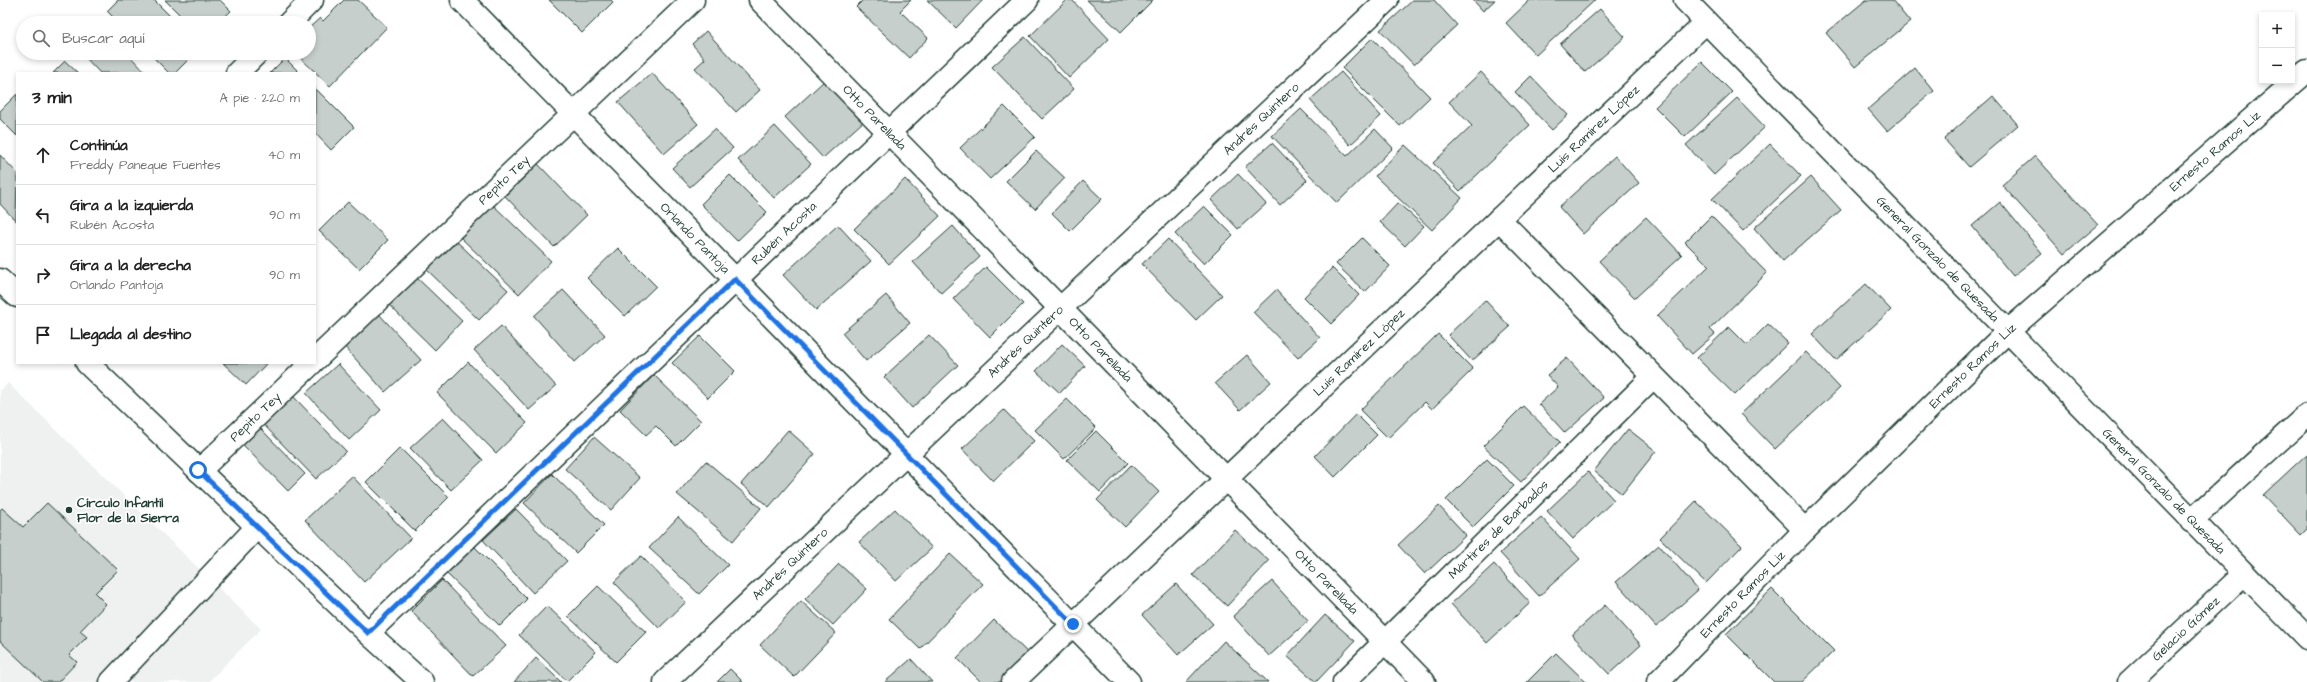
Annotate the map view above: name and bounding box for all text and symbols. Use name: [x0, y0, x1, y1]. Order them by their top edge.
map controls: [2259, 12, 2295, 84]
button: +: [2259, 12, 2295, 48]
search box: [16, 16, 316, 60]
icon: search: [30, 27, 52, 49]
text: Buscar aquí: [62, 28, 144, 49]
button: −: [2259, 48, 2295, 84]
street label: Andrés Quintero: [1219, 78, 1304, 159]
street label: Otto Parellada: [838, 81, 911, 154]
street label: Luís Ramírez López: [1544, 81, 1644, 177]
text: 3 min: [32, 86, 72, 110]
text: A pie · 220 m: [220, 89, 300, 107]
street label: Ernesto Ramos Liz: [2166, 106, 2265, 196]
text: Continúa: [70, 135, 128, 156]
icon: ahead: [32, 144, 54, 166]
text: 40 m: [268, 146, 300, 164]
street label: Pepito Tey: [474, 151, 534, 209]
text: Freddy Paneque Fuentes: [70, 156, 221, 174]
street label: General Gonzalo de Quesada: [1872, 192, 2004, 326]
text: Gira a la izquierda: [70, 195, 193, 216]
street label: Rubén Acosta: [748, 197, 821, 269]
street label: Orlando Pantoja: [656, 198, 734, 278]
icon: left: [32, 204, 54, 226]
text: 90 m: [269, 206, 300, 224]
text: Rubén Acosta: [70, 216, 154, 234]
text: Gira a la derecha: [70, 255, 191, 276]
icon: right: [32, 264, 54, 286]
text: 90 m: [269, 266, 300, 284]
text: Orlando Pantoja: [70, 276, 163, 294]
street label: Andrés Quintero: [984, 301, 1068, 382]
street label: Luís Ramírez López: [1309, 304, 1409, 400]
street label: Otto Parellada: [1064, 313, 1137, 387]
street label: Ernesto Ramos Liz: [1925, 319, 2020, 413]
icon: arrive: [32, 324, 54, 346]
text: Llegada al destino: [70, 324, 191, 345]
street label: Pepito Tey: [226, 388, 286, 446]
street label: General Gonzalo de Quesada: [2098, 424, 2230, 558]
route start: [189, 461, 207, 479]
street label: Mártires de Barbados: [1444, 476, 1553, 583]
place label: Círculo Infantil Flor de la Sierra: [77, 494, 179, 527]
marker: Círculo Infantil Flor de la Sierra: [64, 505, 74, 515]
street label: Andrés Quintero: [748, 523, 833, 604]
street label: Otto Parellada: [1290, 545, 1363, 619]
street label: Ernesto Ramos Liz: [1696, 546, 1790, 642]
street label: Gelacio Gómez: [2148, 592, 2224, 665]
route end: [1064, 615, 1082, 633]

